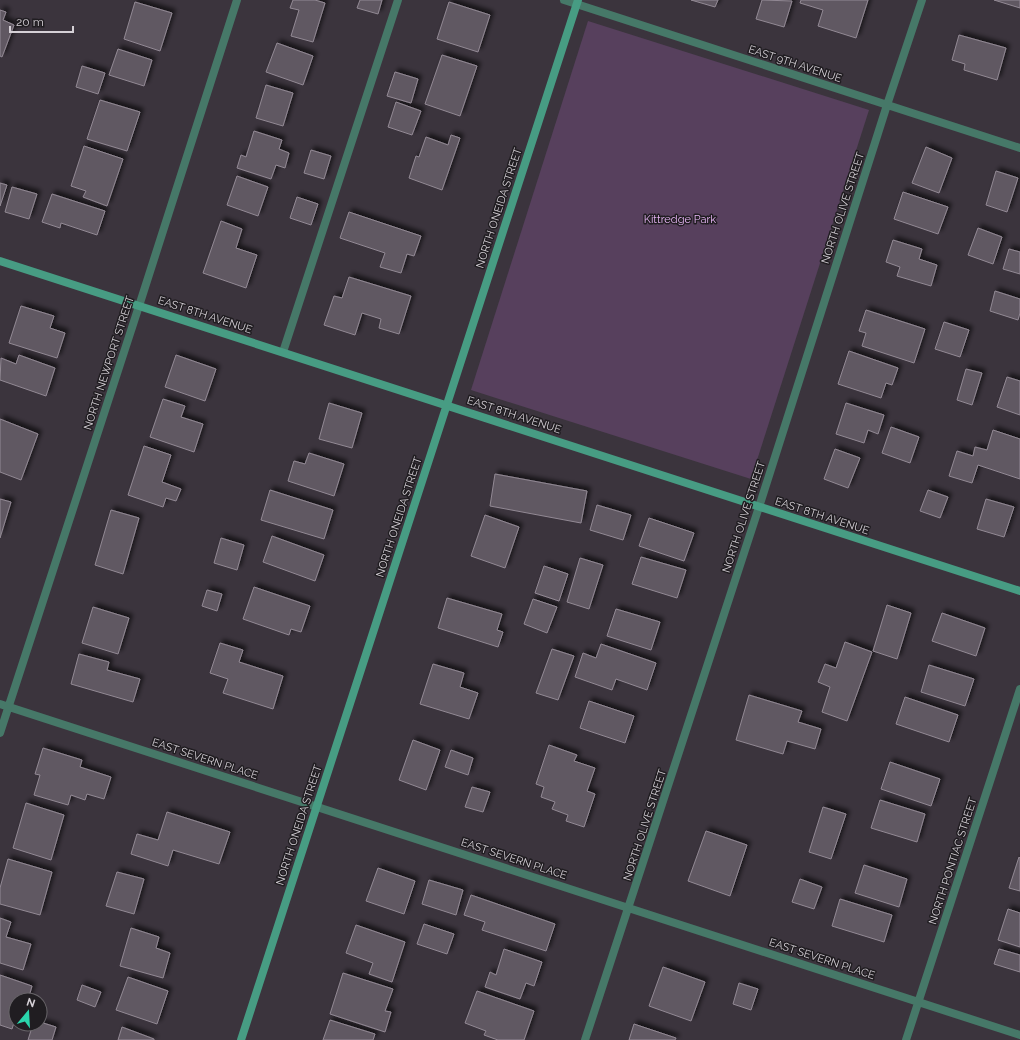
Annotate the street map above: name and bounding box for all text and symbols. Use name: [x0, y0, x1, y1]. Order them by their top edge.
scale bar: [10, 8, 73, 34]
text: 20 m: [16, 15, 44, 29]
street label: EAST 9TH AVENUE: [747, 43, 844, 85]
street label: NORTH ONEIDA STREET: [473, 146, 525, 270]
street label: NORTH OLIVE STREET: [819, 150, 867, 265]
park label: Kittredge Park: [644, 213, 716, 226]
street label: NORTH NEWPORT STREET: [81, 294, 137, 432]
street label: EAST 8TH AVENUE: [156, 294, 254, 336]
street label: EAST 8TH AVENUE: [465, 394, 563, 436]
street label: NORTH ONEIDA STREET: [373, 455, 425, 579]
street label: NORTH OLIVE STREET: [720, 459, 768, 574]
street label: EAST 8TH AVENUE: [773, 495, 871, 537]
street label: EAST SEVERN PLACE: [150, 736, 260, 782]
street label: NORTH ONEIDA STREET: [273, 763, 325, 887]
street label: NORTH OLIVE STREET: [621, 767, 669, 882]
street label: NORTH PONTIAC STREET: [926, 796, 980, 926]
street label: EAST SEVERN PLACE: [459, 836, 569, 882]
street label: EAST SEVERN PLACE: [767, 936, 877, 982]
north arrow: [8, 992, 48, 1032]
text: N: [25, 995, 37, 1010]

